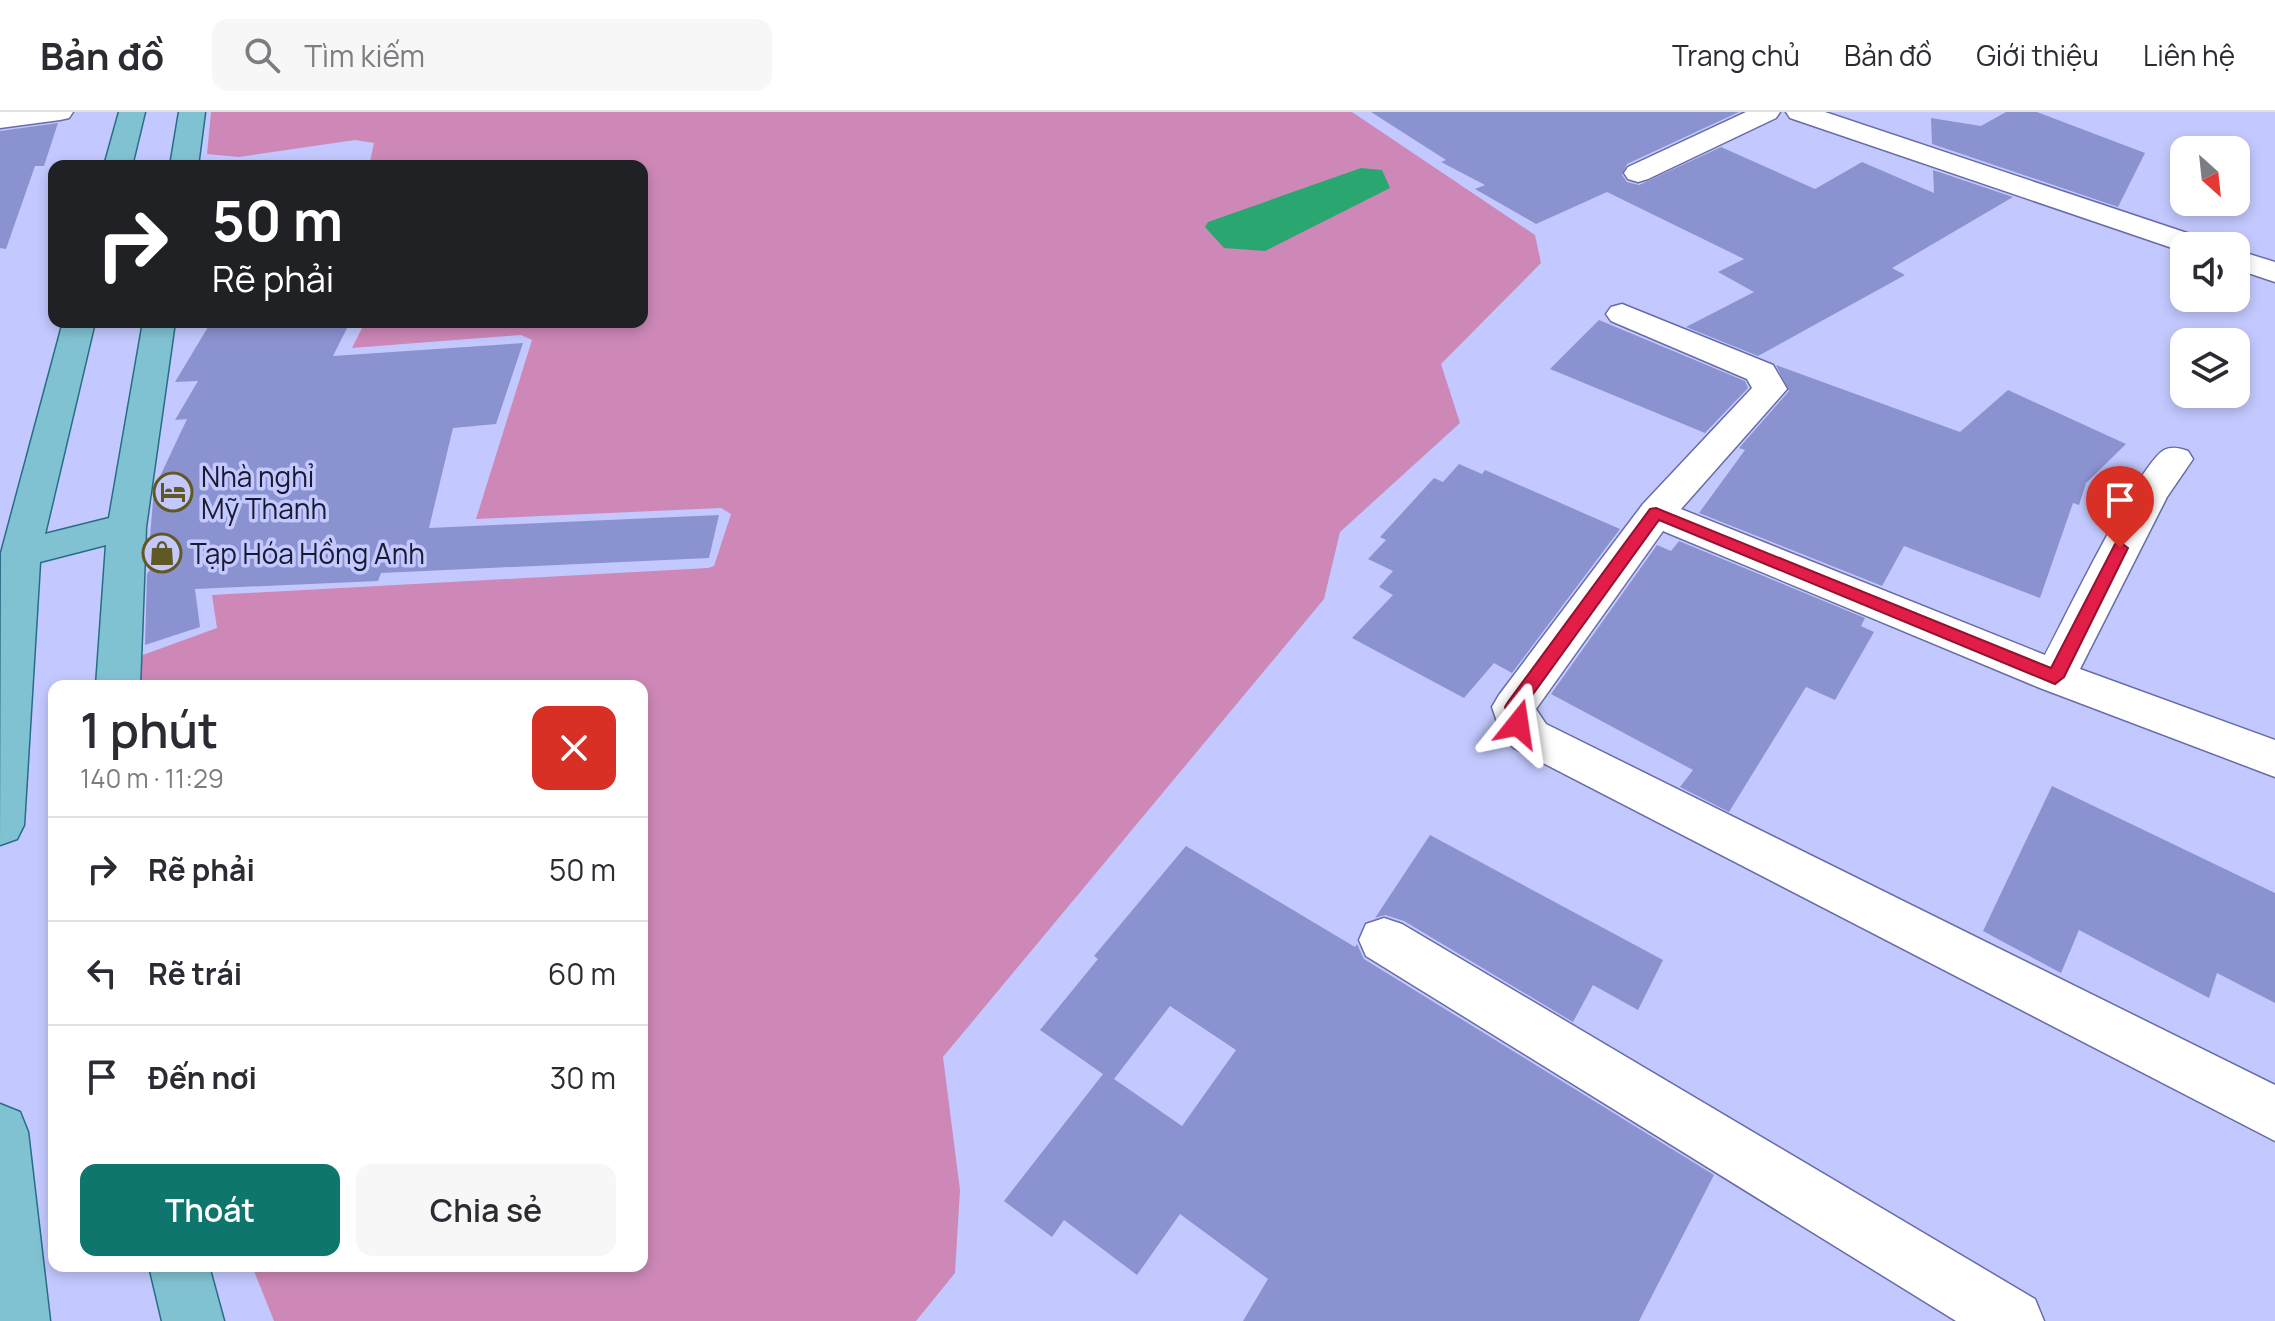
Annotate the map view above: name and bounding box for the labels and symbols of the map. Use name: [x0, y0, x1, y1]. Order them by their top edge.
north arrow: [2170, 136, 2250, 216]
place label: Nhà nghỉ Mỹ Thanh: [201, 457, 327, 527]
pin: [2086, 466, 2154, 548]
hotel icon: Nhà nghỉ Mỹ Thanh: [152, 471, 194, 513]
shop icon: Tạp Hóa Hồng Anh: [141, 532, 183, 574]
place label: Tạp Hóa Hồng Anh: [190, 534, 425, 572]
position arrow: [1476, 682, 1560, 766]

